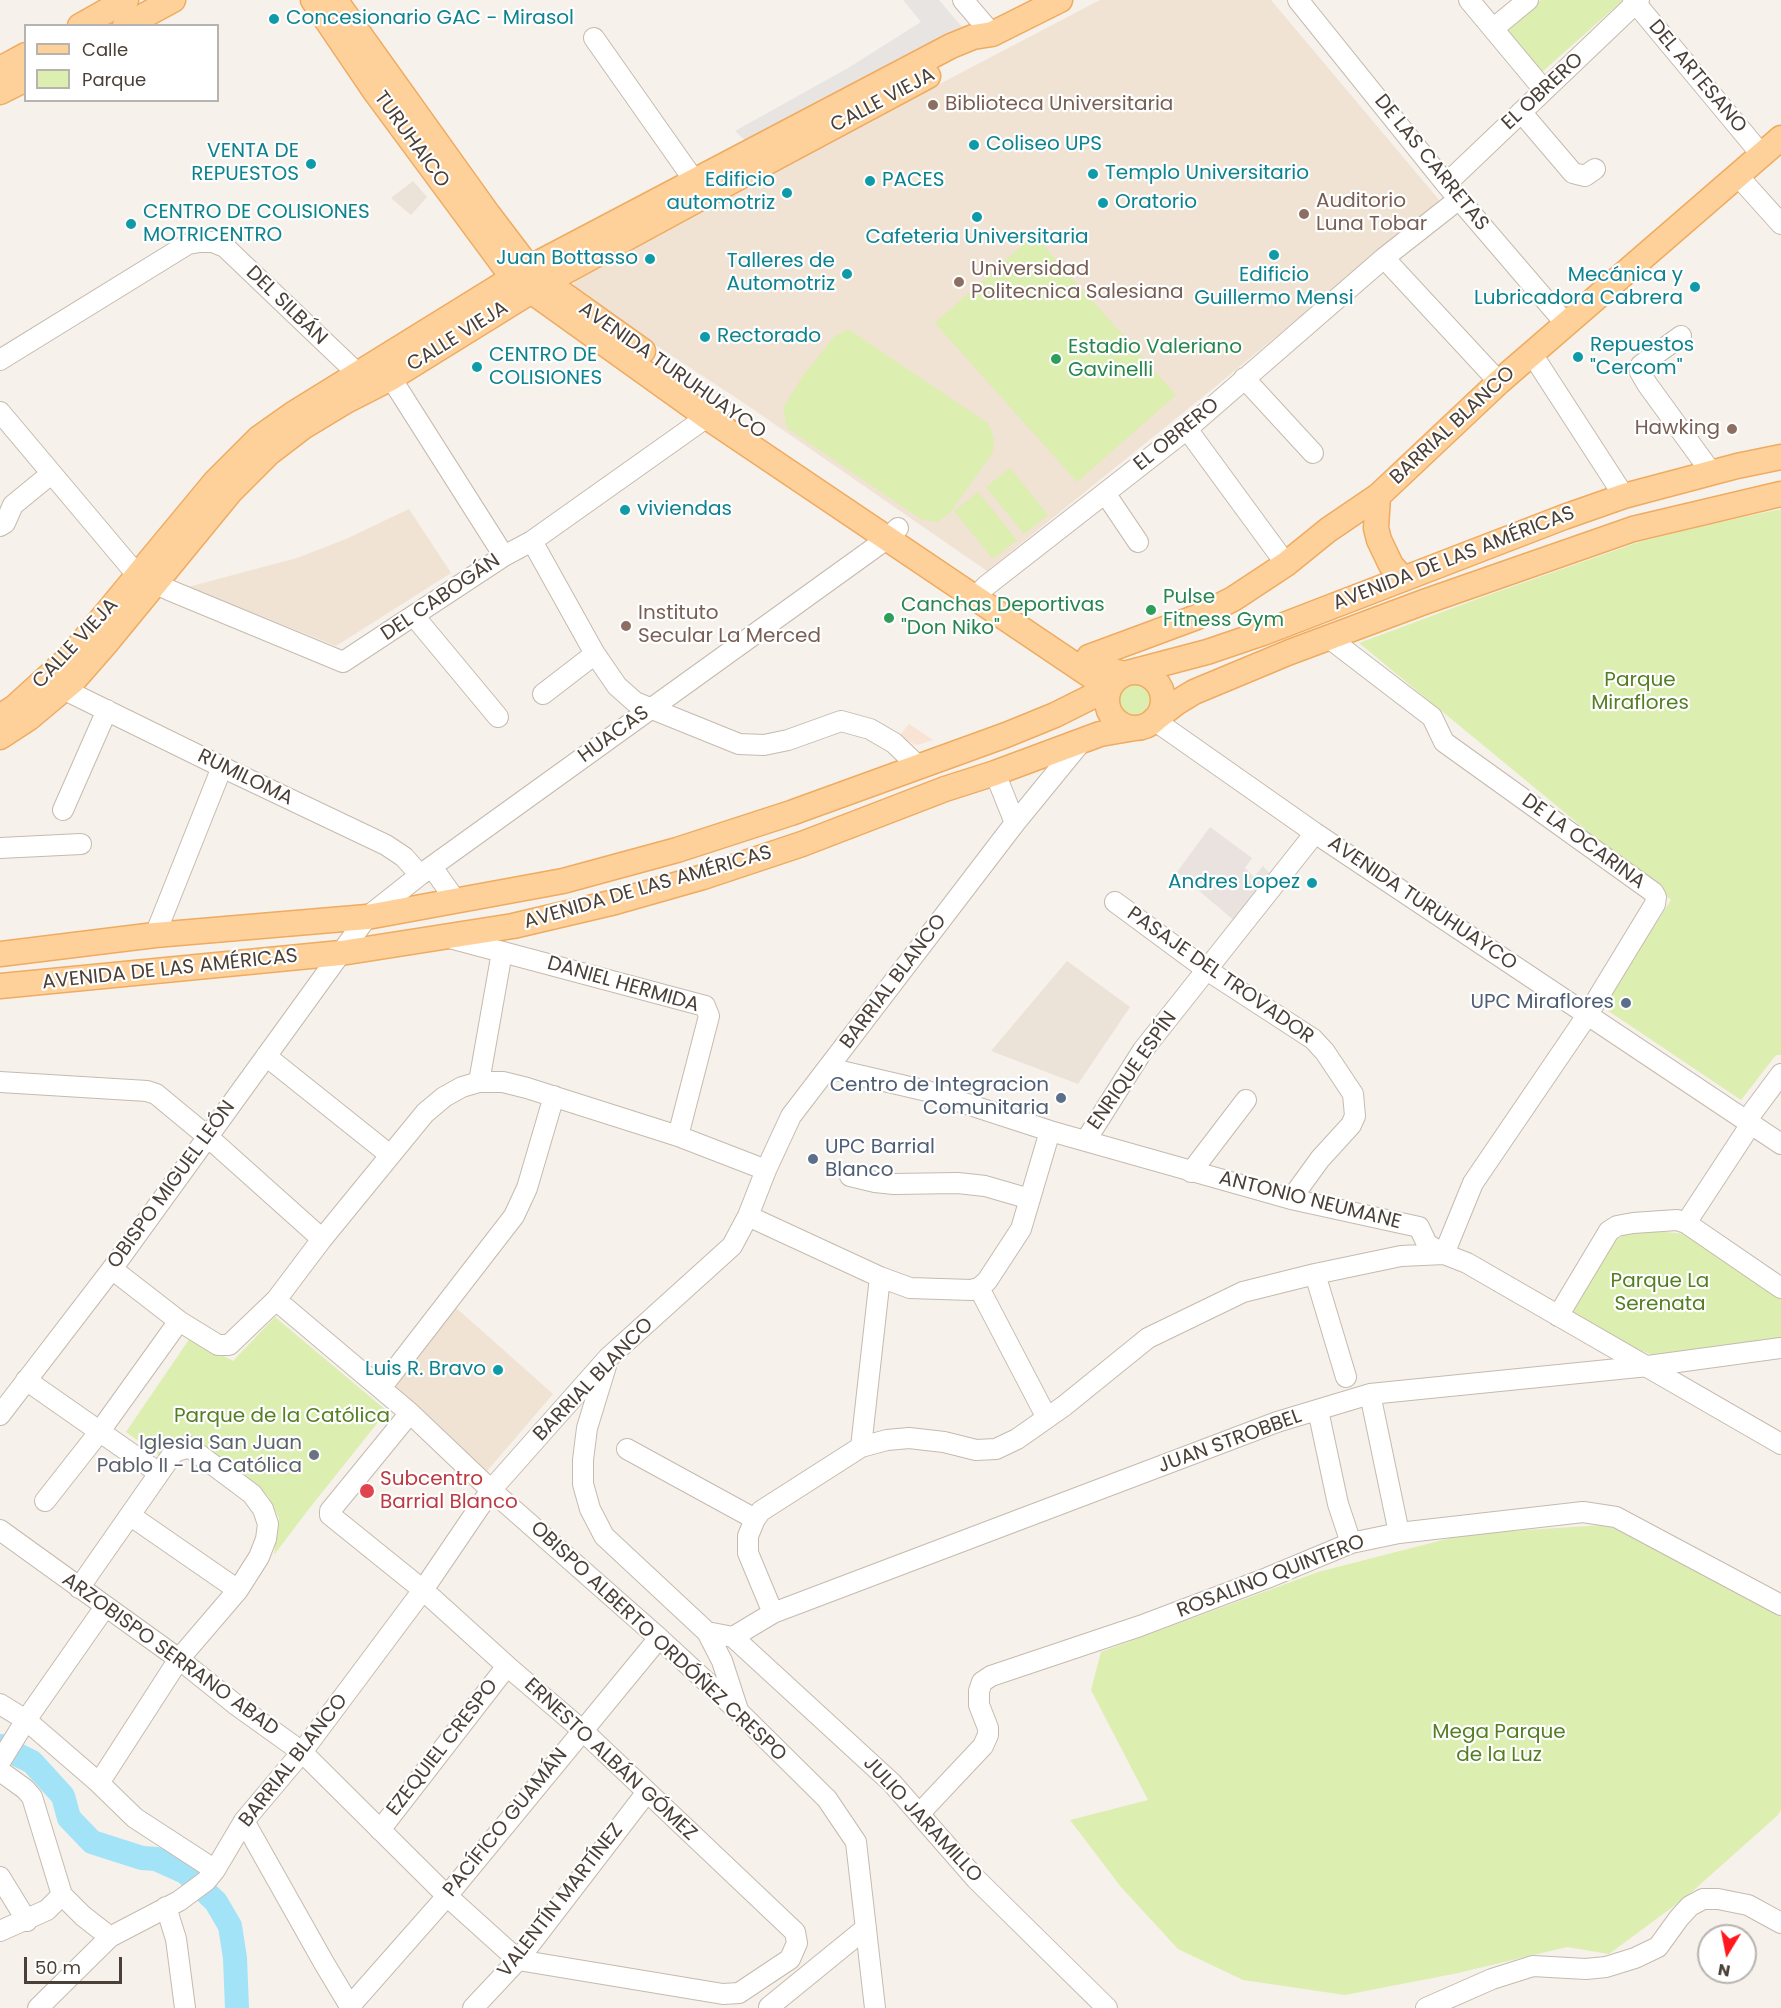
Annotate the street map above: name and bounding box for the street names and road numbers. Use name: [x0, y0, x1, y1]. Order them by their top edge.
street label: DEL ARTESANO: [1643, 16, 1751, 138]
street label: EL OBRERO: [1497, 48, 1589, 136]
street label: CALLE VIEJA: [827, 64, 939, 138]
street label: TURUHAICO: [368, 87, 454, 193]
street label: DE LAS CARRETAS: [1369, 90, 1493, 236]
street label: DEL SILBÁN: [240, 261, 332, 351]
street label: CALLE VIEJA: [403, 296, 513, 378]
street label: AVENIDA TURUHUAYCO: [574, 297, 770, 445]
street label: BARRIAL BLANCO: [1386, 362, 1520, 490]
street label: EL OBRERO: [1130, 393, 1224, 477]
street label: AVENIDA DE LAS AMÉRICAS: [1330, 502, 1578, 616]
street label: DEL CABOGÁN: [377, 549, 505, 647]
street label: CALLE VIEJA: [28, 594, 124, 694]
street label: HUACAS: [574, 701, 654, 769]
street label: RUMILOMA: [194, 745, 296, 811]
street label: DE LA OCARINA: [1517, 789, 1649, 895]
street label: AVENIDA TURUHUAYCO: [1323, 832, 1521, 976]
street label: AVENIDA DE LAS AMÉRICAS: [521, 841, 775, 935]
street label: PASAJE DEL TROVADOR: [1122, 902, 1318, 1050]
street label: BARRIAL BLANCO: [836, 910, 952, 1054]
street label: AVENIDA DE LAS AMÉRICAS: [41, 945, 299, 995]
street label: DANIEL HERMIDA: [544, 952, 702, 1018]
street label: ENRIQUE ESPÍN: [1083, 1007, 1183, 1135]
street label: OBISPO MIGUEL LEÓN: [103, 1096, 241, 1274]
street label: ANTONIO NEUMANE: [1216, 1167, 1404, 1235]
street label: BARRIAL BLANCO: [529, 1313, 659, 1447]
street label: JUAN STROBBEL: [1155, 1405, 1305, 1479]
street label: OBISPO ALBERTO ORDÓÑEZ CRESPO: [525, 1517, 791, 1767]
street label: ROSALINO QUINTERO: [1174, 1530, 1368, 1624]
street label: ARZOBISPO SERRANO ABAD: [57, 1568, 283, 1742]
street label: ERNESTO ALBÁN GÓMEZ: [519, 1674, 701, 1846]
street label: EZEQUIEL CRESPO: [382, 1675, 504, 1821]
street label: BARRIAL BLANCO: [235, 1690, 353, 1832]
street label: PACÍFICO GUAMÁN: [439, 1744, 573, 1902]
street label: JULIO JARAMILLO: [857, 1752, 987, 1888]
street label: VALENTÍN MARTÍNEZ: [493, 1819, 629, 1983]

